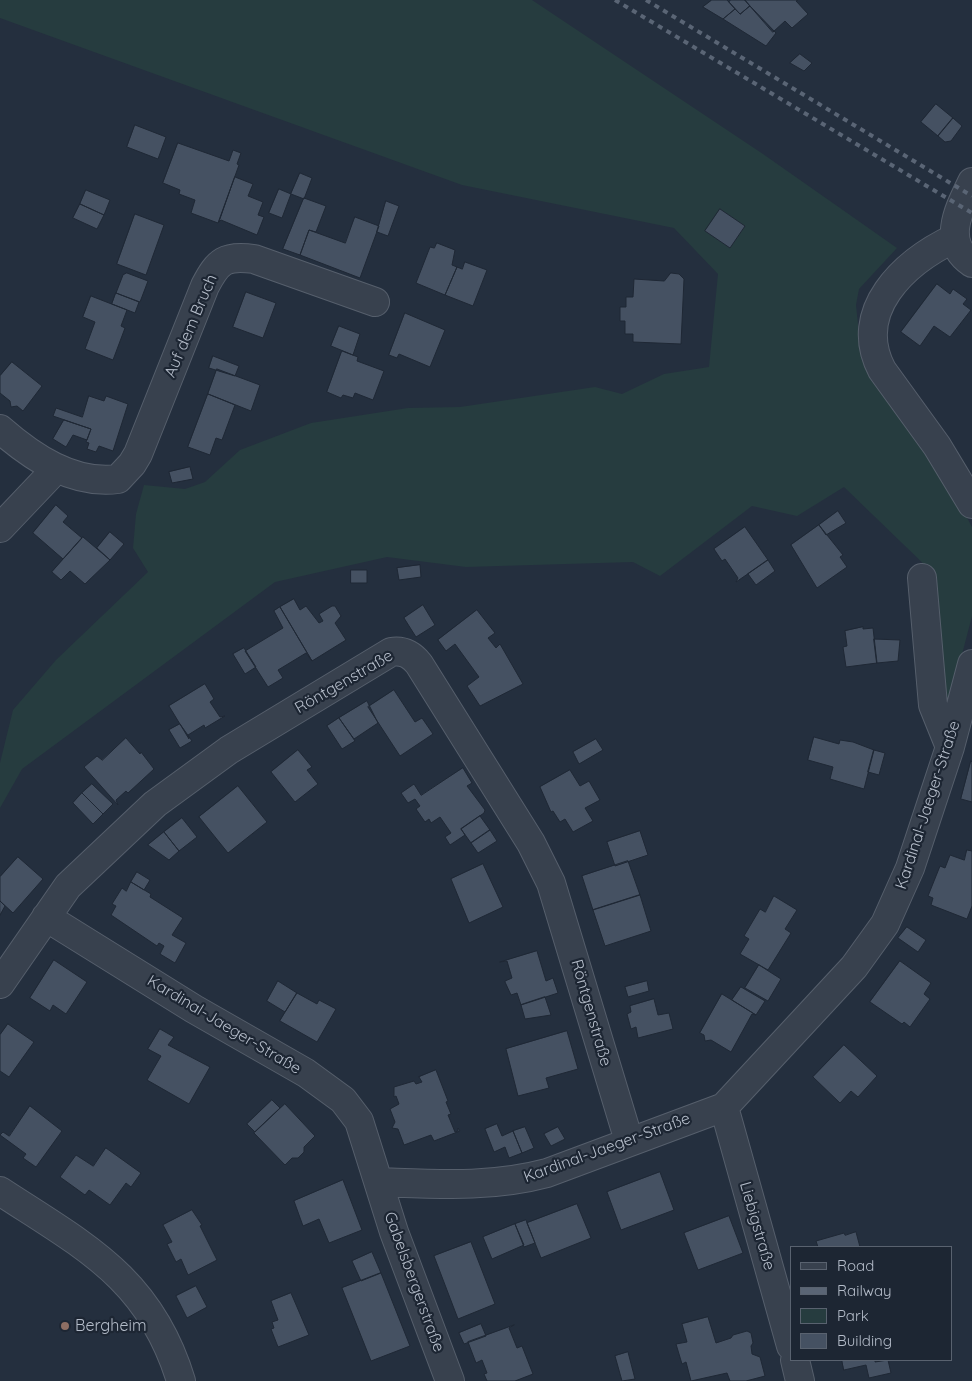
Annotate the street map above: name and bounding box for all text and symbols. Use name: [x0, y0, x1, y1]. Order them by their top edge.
street label: Auf dem Bruch: [161, 272, 221, 380]
street label: Röntgenstraße: [291, 646, 397, 718]
street label: Kardinal-Jaeger-Straße: [892, 718, 964, 892]
street label: Röntgenstraße: [567, 957, 615, 1069]
street label: Kardinal-Jaeger-Straße: [144, 971, 304, 1079]
street label: Kardinal-Jaeger-Straße: [521, 1109, 693, 1187]
street label: Liebigstraße: [735, 1179, 779, 1273]
street label: Gabelsbergerstraße: [380, 1209, 448, 1355]
legend: [790, 1246, 952, 1361]
text: Road: [837, 1256, 874, 1275]
text: Railway: [837, 1281, 892, 1300]
text: Park: [837, 1306, 869, 1325]
place label: Bergheim: [75, 1316, 146, 1336]
marker: Bergheim: [59, 1320, 71, 1332]
text: Building: [837, 1331, 892, 1350]

